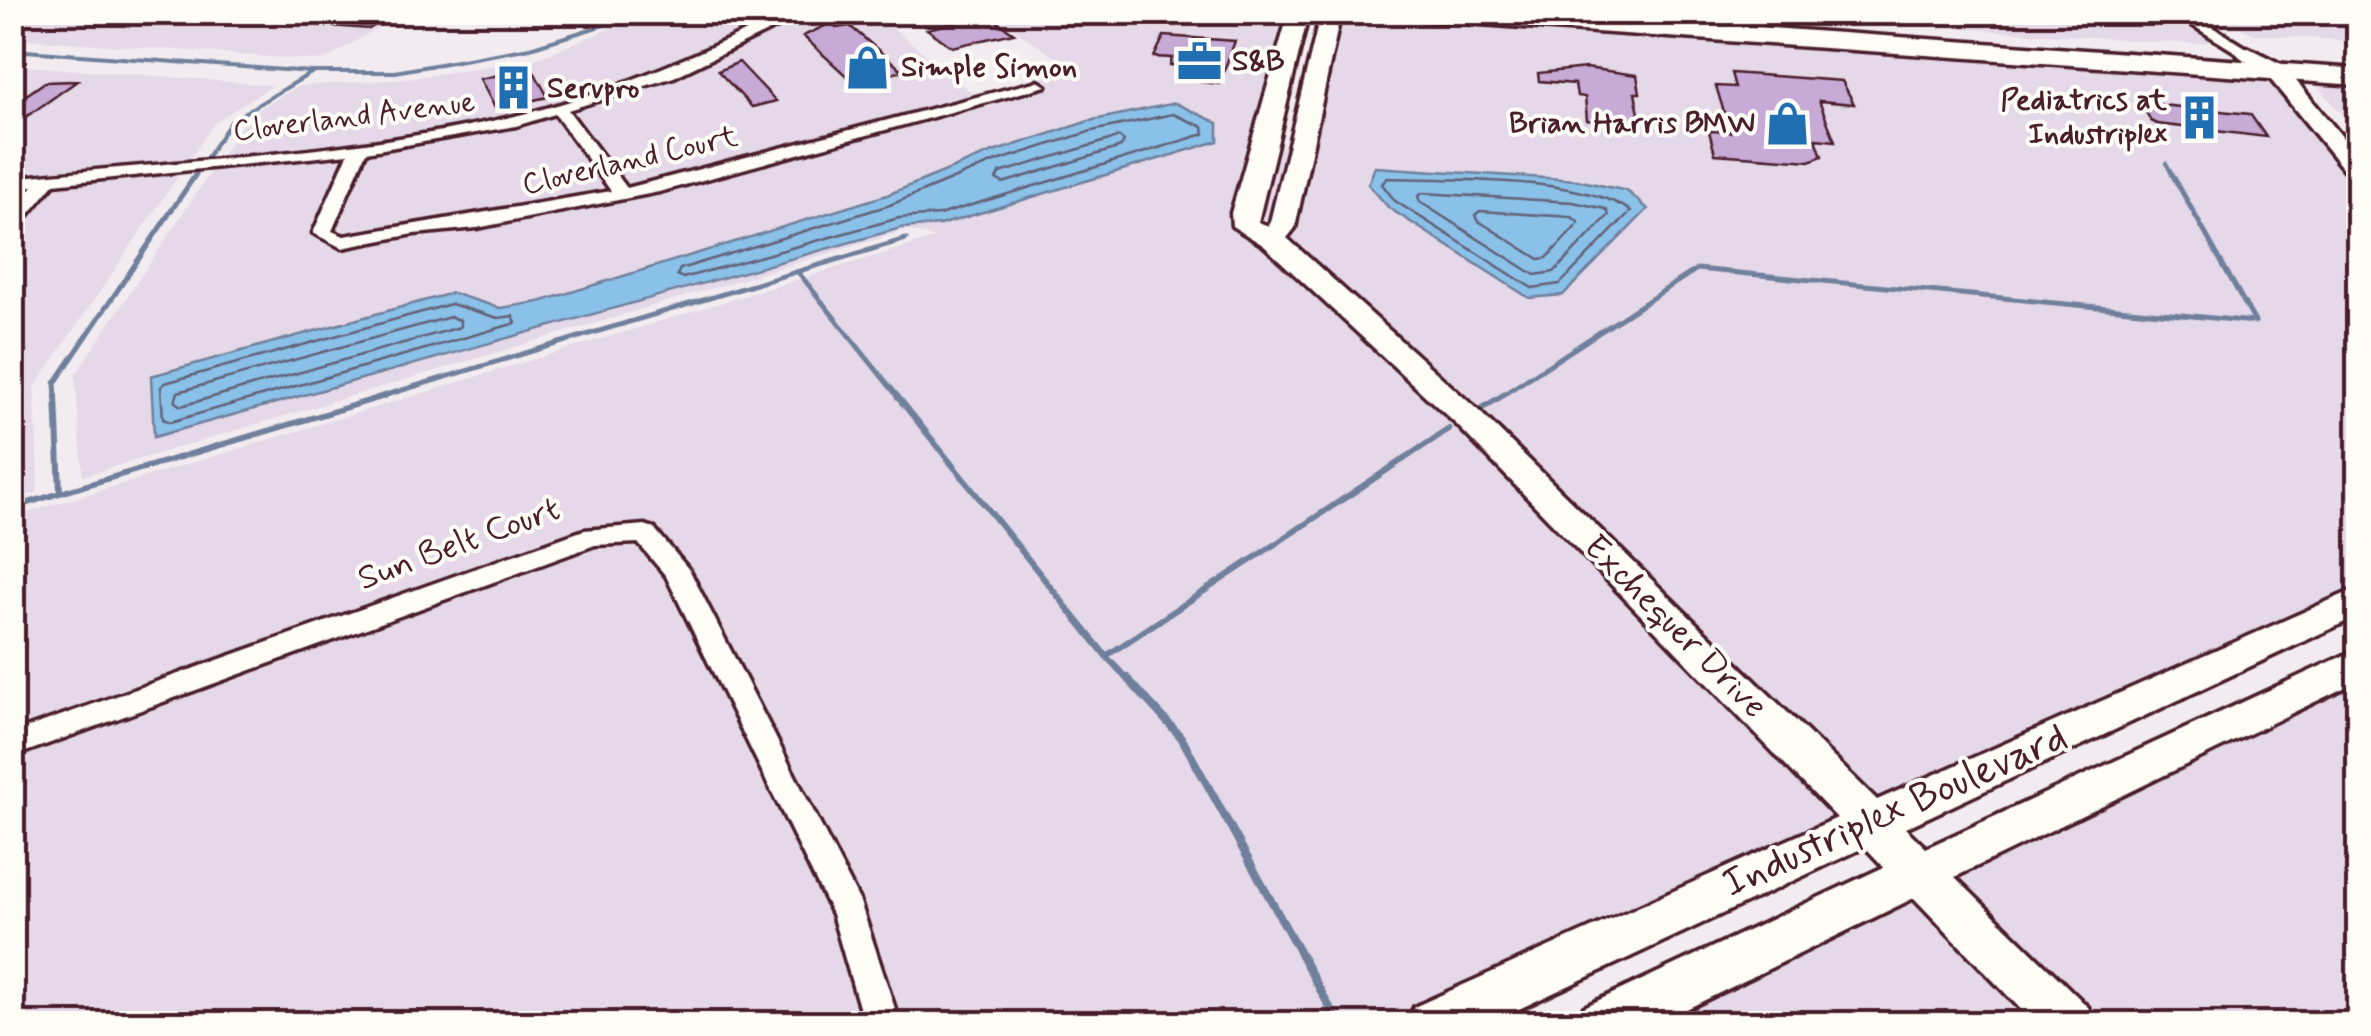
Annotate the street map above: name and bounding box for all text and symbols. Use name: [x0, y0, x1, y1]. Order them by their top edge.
office icon: S&B: [1175, 37, 1223, 85]
place label: S&B: [1232, 42, 1285, 81]
shop icon: Simple Simon: [844, 43, 892, 91]
place label: Simple Simon: [901, 48, 1077, 87]
building icon: Servpro: [490, 64, 538, 112]
place label: Servpro: [547, 69, 639, 108]
place label: Pediatrics at Industriplex: [2001, 81, 2168, 154]
street label: Cloverland Avenue: [231, 83, 477, 151]
building icon: Pediatrics at Industriplex: [2176, 93, 2224, 141]
shop icon: Brian Harris BMW: [1764, 99, 1812, 147]
place label: Brian Harris BMW: [1509, 104, 1755, 143]
street label: Cloverland Court: [518, 117, 742, 205]
street label: Sun Belt Court: [351, 486, 567, 602]
street label: Exchequer Drive: [1573, 525, 1777, 729]
street label: Industriplex Boulevard: [1714, 710, 2076, 912]

